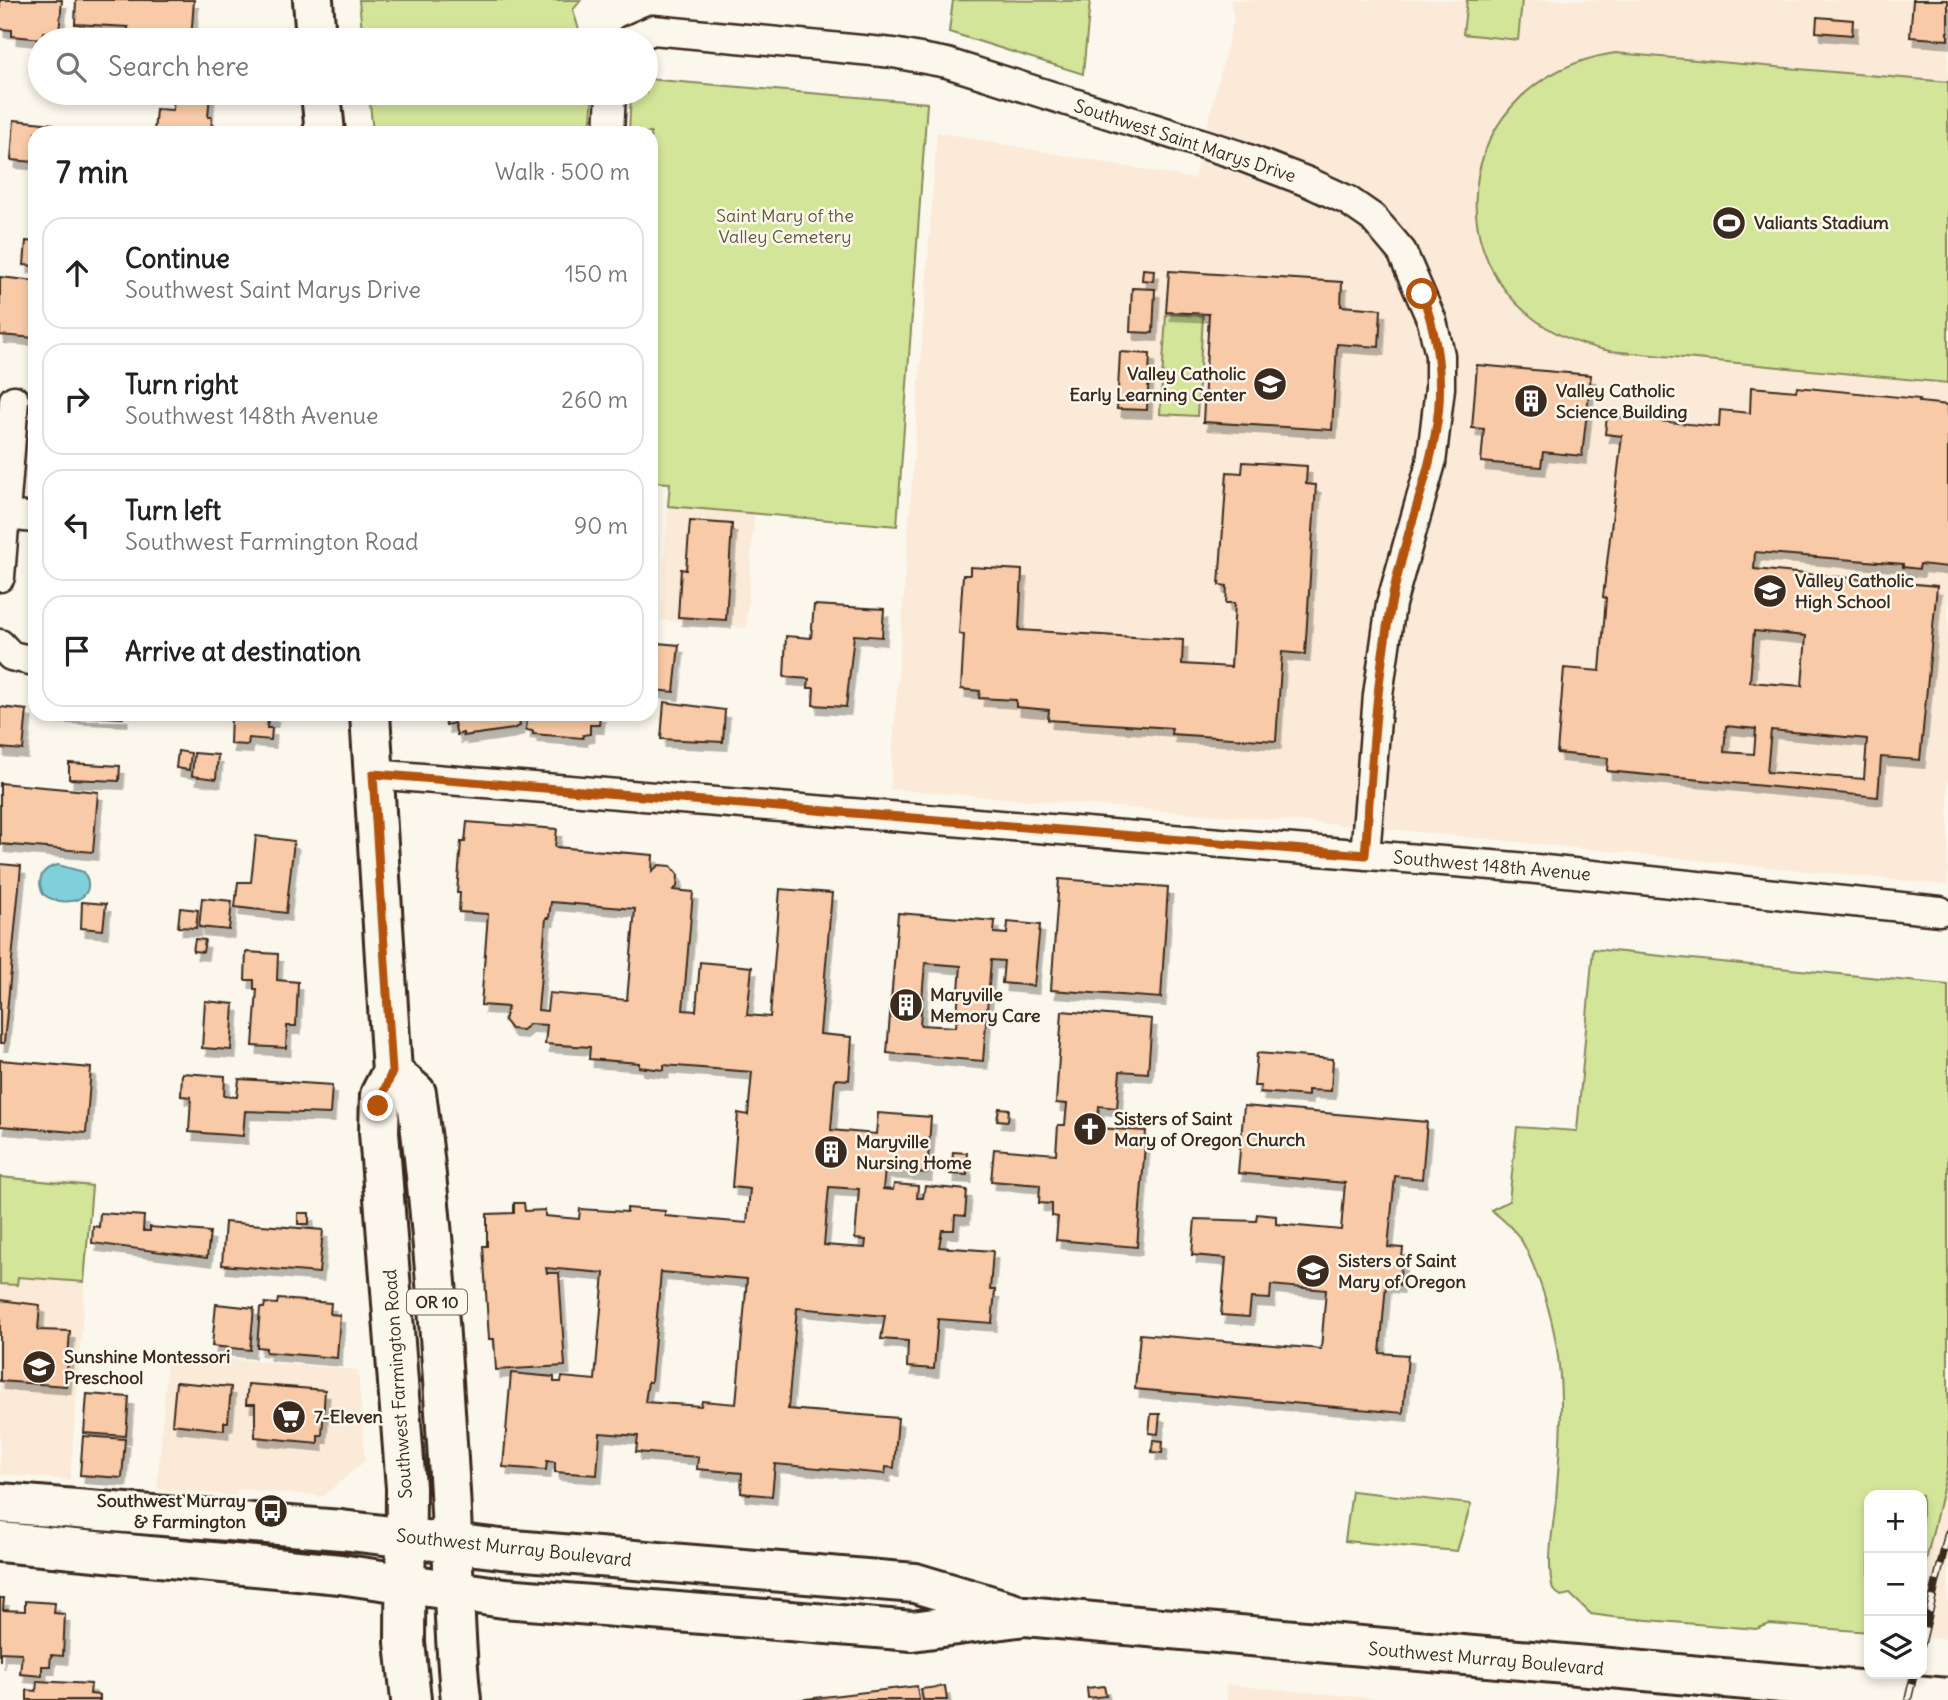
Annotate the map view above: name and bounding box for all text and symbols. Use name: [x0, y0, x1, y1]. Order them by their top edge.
search box: [28, 28, 658, 105]
icon: search: [52, 48, 90, 86]
text: Search here: [108, 50, 249, 83]
street label: Southwest Saint Marys Drive: [1071, 94, 1299, 187]
text: 7 min: [56, 153, 128, 191]
text: Walk · 500 m: [495, 157, 630, 186]
park label: Saint Mary of the Valley Cemetery: [716, 204, 854, 248]
sports icon: Valiants Stadium: [1710, 204, 1748, 242]
place label: Valiants Stadium: [1754, 211, 1889, 234]
text: Continue: [125, 242, 230, 275]
icon: ahead: [58, 254, 96, 292]
text: 150 m: [565, 259, 628, 288]
text: Southwest Saint Marys Drive: [125, 275, 421, 304]
route start: [1406, 278, 1437, 309]
place label: Valley Catholic Early Learning Center: [1070, 362, 1247, 406]
school or university icon: Valley Catholic Early Learning Center: [1251, 365, 1289, 403]
text: Turn right: [125, 368, 238, 401]
place label: Valley Catholic Science Building: [1556, 379, 1688, 423]
icon: right: [58, 380, 96, 418]
building icon: Valley Catholic Science Building: [1512, 382, 1550, 420]
text: 260 m: [561, 385, 628, 414]
text: Southwest 148th Avenue: [125, 401, 378, 430]
text: Turn left: [125, 494, 221, 527]
icon: left: [58, 506, 96, 544]
text: 90 m: [574, 511, 628, 540]
text: Southwest Farmington Road: [125, 527, 419, 556]
place label: Valley Catholic High School: [1795, 569, 1914, 613]
school or university icon: Valley Catholic High School: [1751, 572, 1789, 610]
icon: arrive: [58, 632, 96, 670]
text: Arrive at destination: [125, 635, 361, 668]
street label: Southwest 148th Avenue: [1392, 845, 1592, 886]
place label: Maryville Memory Care: [930, 983, 1041, 1027]
building icon: Maryville Memory Care: [887, 986, 925, 1024]
route end: [362, 1090, 393, 1121]
place label: Sisters of Saint Mary of Oregon Church: [1114, 1107, 1306, 1151]
church icon: Sisters of Saint Mary of Oregon Church: [1071, 1110, 1109, 1148]
place label: Maryville Nursing Home: [856, 1130, 972, 1174]
building icon: Maryville Nursing Home: [812, 1133, 850, 1171]
place label: Sisters of Saint Mary of Oregon: [1338, 1249, 1466, 1293]
school or university icon: Sisters of Saint Mary of Oregon: [1294, 1252, 1332, 1290]
street label: Southwest Farmington Road: [378, 1268, 417, 1499]
road number: OR 10: [407, 1290, 467, 1314]
place label: Sunshine Montessori Preschool: [64, 1345, 230, 1389]
school or university icon: Sunshine Montessori Preschool: [20, 1348, 58, 1386]
supermarket icon: 7-Eleven: [270, 1398, 308, 1436]
place label: 7-Eleven: [314, 1405, 384, 1428]
place label: Southwest Murray & Farmington: [97, 1489, 247, 1533]
map controls: [1864, 1490, 1927, 1679]
button: +: [1864, 1490, 1927, 1553]
bus stop icon: Southwest Murray & Farmington: [252, 1492, 290, 1530]
street label: Southwest Murray Boulevard: [395, 1524, 633, 1571]
button: −: [1864, 1553, 1927, 1616]
button: layers: [1864, 1616, 1927, 1679]
street label: Southwest Murray Boulevard: [1367, 1637, 1605, 1680]

